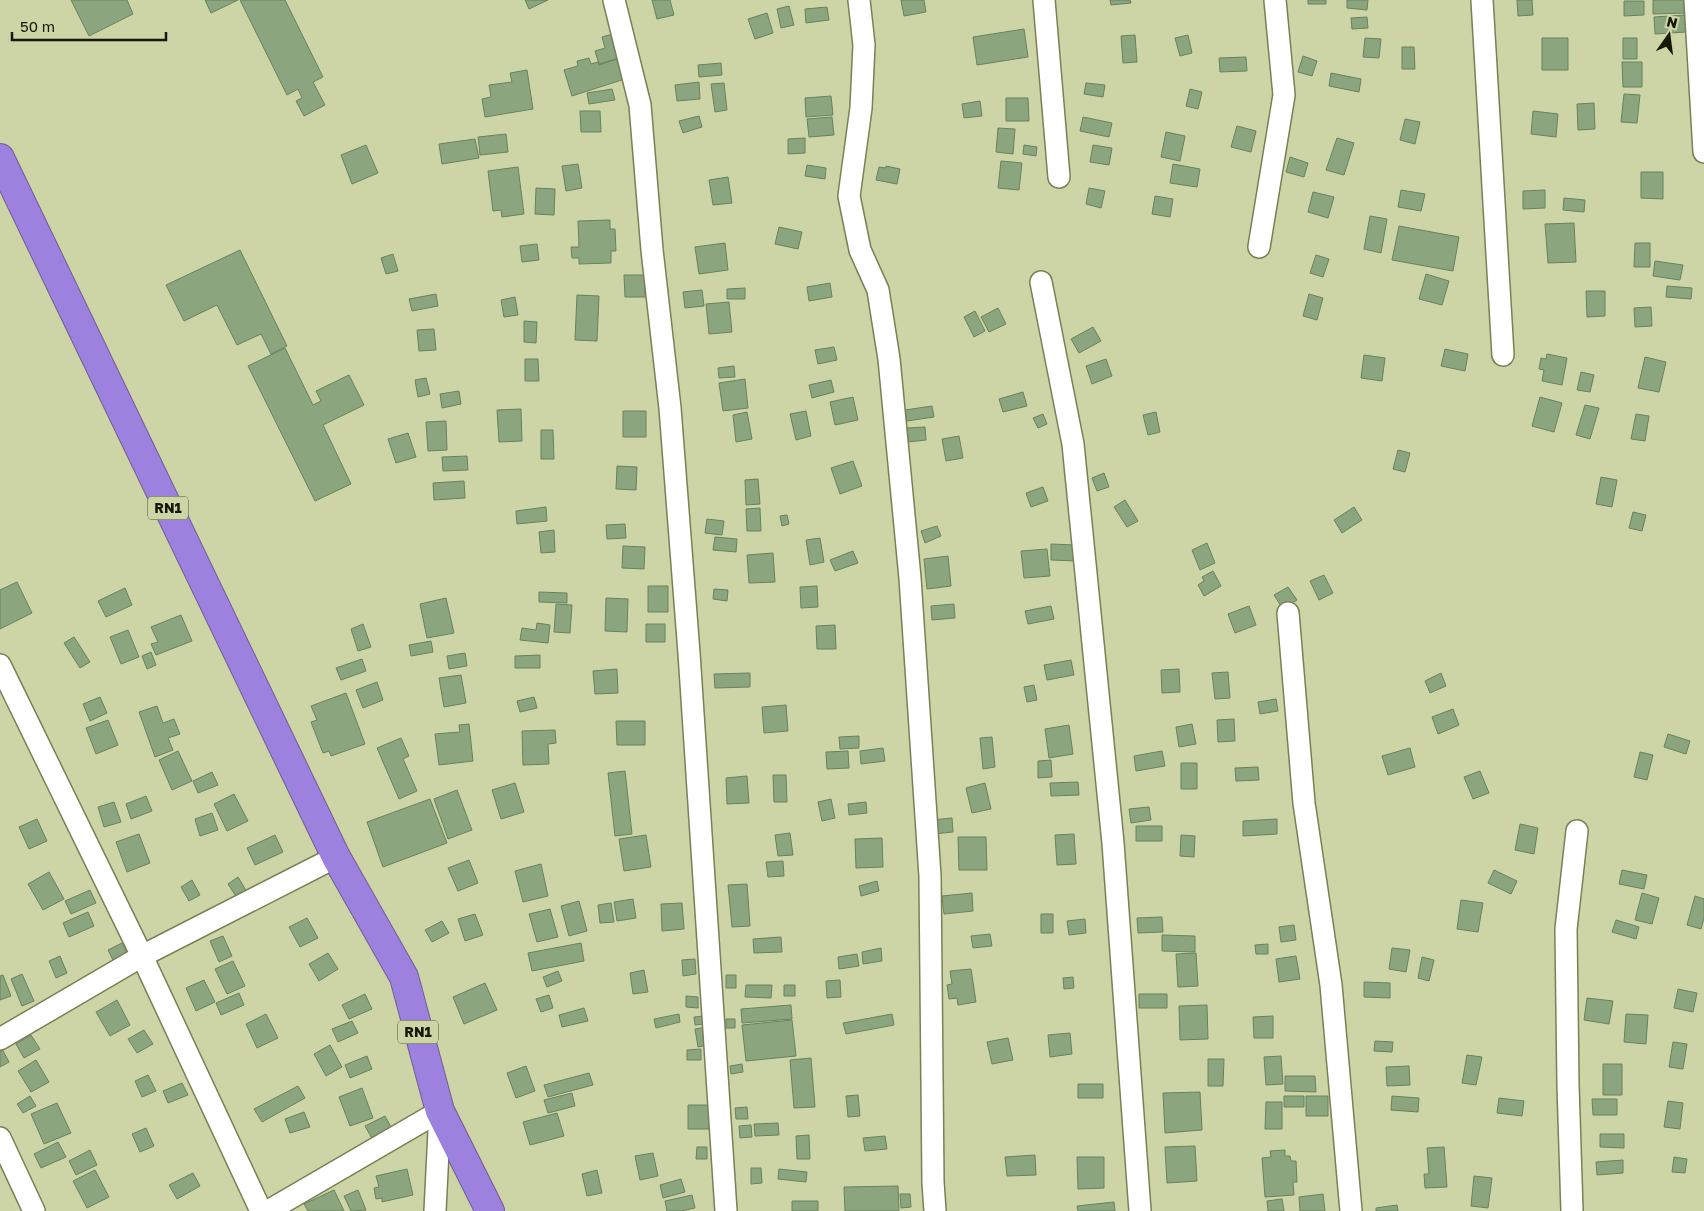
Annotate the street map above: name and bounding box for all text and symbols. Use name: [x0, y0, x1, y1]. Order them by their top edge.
scale bar: [12, 10, 166, 42]
north arrow: [1644, 10, 1694, 60]
text: N: [1665, 12, 1679, 31]
text: 50 m: [20, 17, 55, 35]
road number: RN1: [148, 496, 188, 520]
road number: RN1: [398, 1020, 438, 1044]

